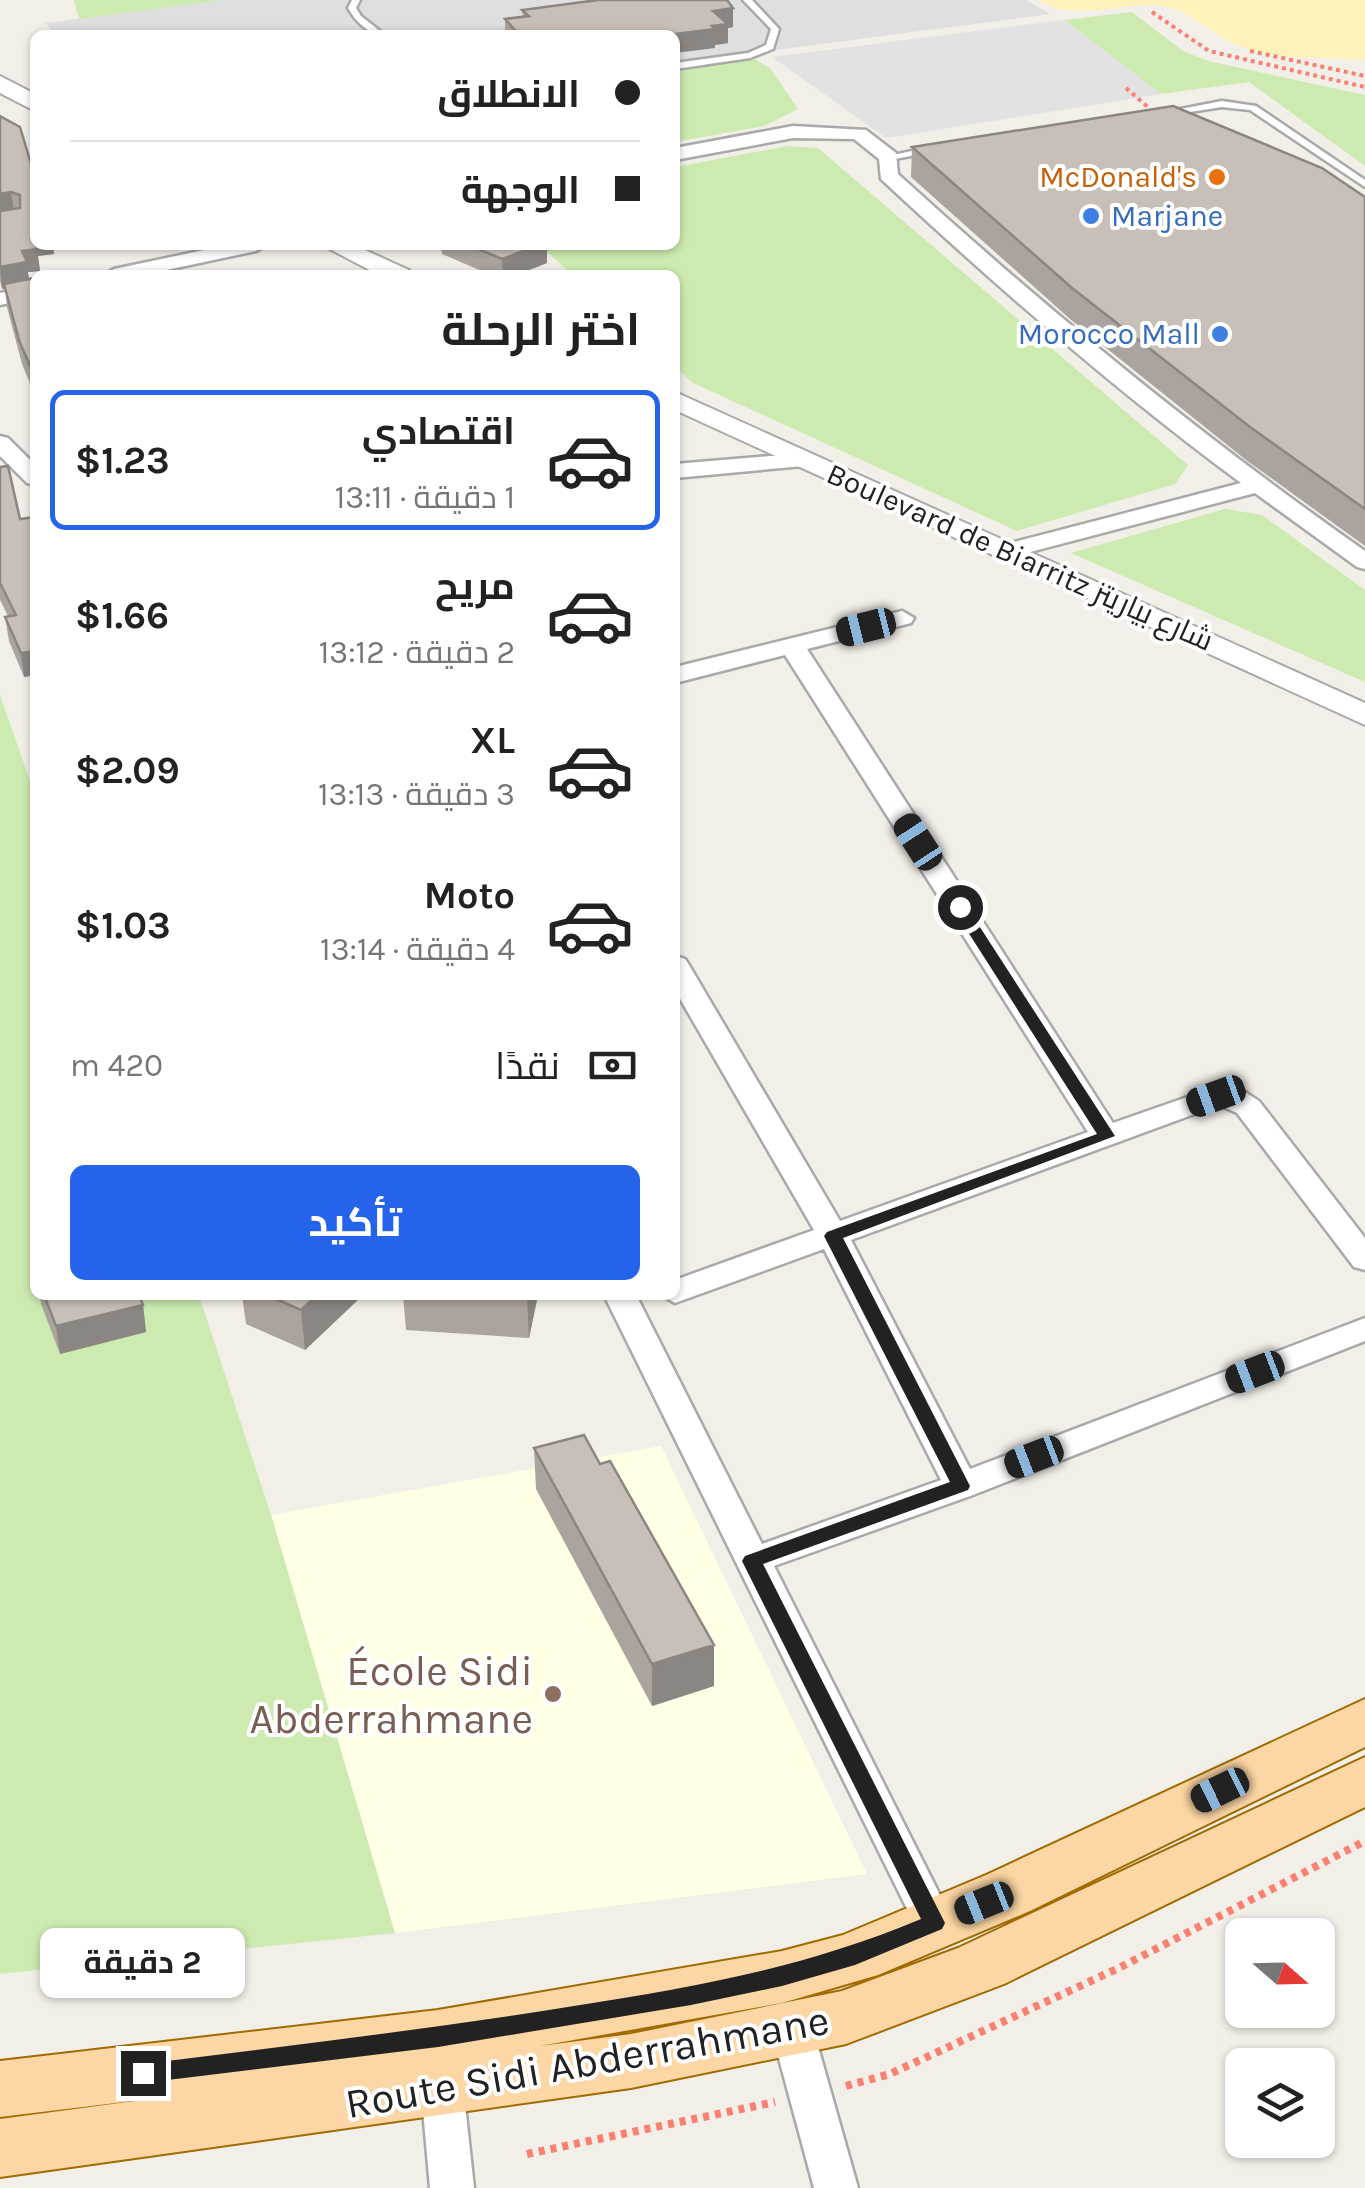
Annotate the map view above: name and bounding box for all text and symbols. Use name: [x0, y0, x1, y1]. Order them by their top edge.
text: الانطلاق: [437, 72, 580, 117]
place label: McDonald's: [1039, 159, 1197, 195]
marker: McDonald's: [1206, 166, 1228, 188]
text: الوجهة: [461, 168, 580, 213]
place label: Marjane: [1111, 198, 1223, 234]
marker: Marjane: [1080, 205, 1102, 227]
text: اختر الرحلة: [442, 304, 640, 356]
place label: Morocco Mall: [1018, 316, 1200, 352]
marker: Morocco Mall: [1209, 323, 1231, 345]
text: اقتصادي: [362, 409, 515, 454]
icon: car: [545, 415, 635, 505]
text: $1.23: [75, 438, 170, 483]
street label: Boulevard de Biarritz شارع بياريتز: [820, 455, 1219, 660]
text: 1 دقيقة · 13:11: [335, 479, 515, 516]
text: مريح: [435, 564, 515, 609]
icon: car: [545, 570, 635, 660]
text: $1.66: [75, 593, 169, 638]
car: [833, 605, 899, 649]
text: 2 دقيقة · 13:12: [319, 634, 515, 671]
text: XL: [470, 718, 515, 763]
icon: car: [545, 725, 635, 815]
text: $2.09: [75, 748, 180, 793]
text: 3 دقيقة · 13:13: [318, 776, 515, 813]
car: [889, 809, 947, 875]
text: Moto: [424, 873, 515, 918]
icon: car: [545, 880, 635, 970]
route start: [938, 885, 983, 930]
text: $1.03: [75, 903, 171, 948]
text: 4 دقيقة · 13:14: [320, 931, 515, 968]
icon: cash: [585, 1038, 640, 1093]
text: نقدًا: [495, 1044, 560, 1089]
text: 420 m: [70, 1047, 163, 1084]
car: [1183, 1072, 1249, 1120]
button: تأكيد: [70, 1165, 640, 1280]
car: [1222, 1347, 1288, 1397]
car: [1001, 1432, 1067, 1482]
place label: École Sidi Abderrahmane: [249, 1645, 533, 1744]
marker: École Sidi Abderrahmane: [542, 1683, 564, 1705]
car: [1186, 1763, 1254, 1817]
car: [951, 1878, 1017, 1928]
north arrow: [1225, 1918, 1335, 2028]
map controls: [1225, 1918, 1335, 2158]
callout: 2 دقيقة: [41, 1928, 246, 1998]
text: 2 دقيقة: [84, 1944, 201, 1981]
street label: Route Sidi Abderrahmane: [341, 1995, 833, 2129]
button: layers: [1225, 2048, 1335, 2158]
route end: [121, 2051, 166, 2096]

